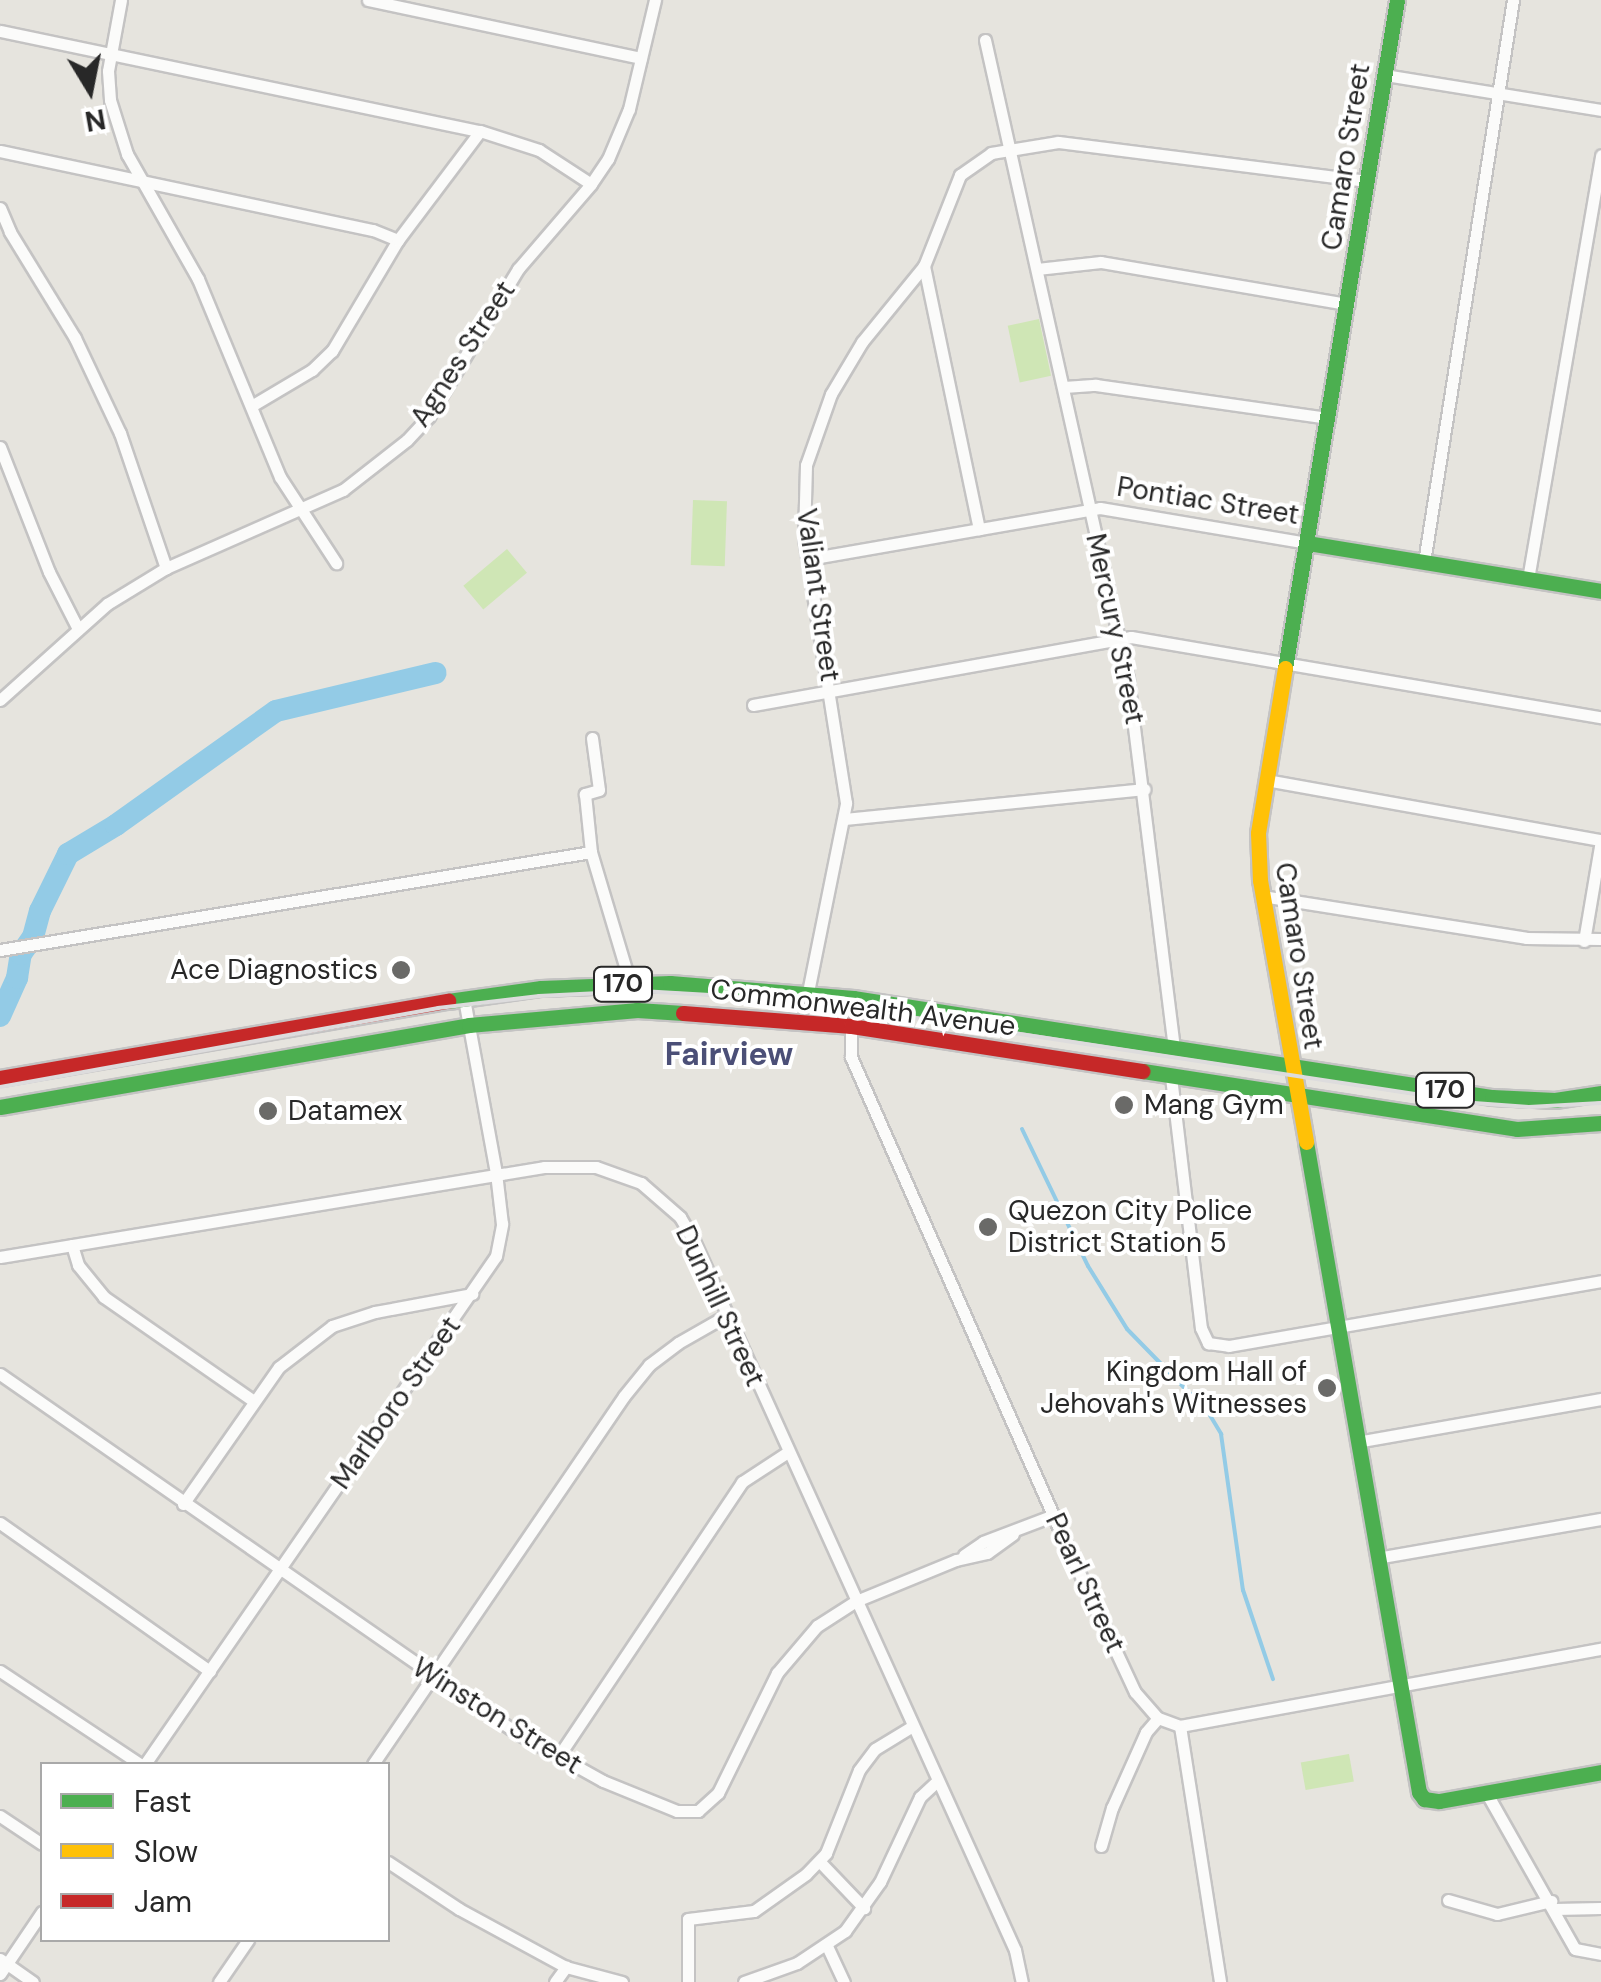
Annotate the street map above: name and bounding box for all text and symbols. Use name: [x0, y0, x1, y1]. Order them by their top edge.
north arrow: [40, 40, 140, 140]
street label: Camaro Street: [1315, 61, 1377, 253]
text: N: [82, 100, 109, 140]
street label: Agnes Street: [403, 275, 523, 433]
street label: Pontiac Street: [1115, 470, 1301, 532]
street label: Valiant Street: [789, 506, 847, 684]
street label: Mercury Street: [1078, 531, 1152, 727]
street label: Camaro Street: [1268, 860, 1330, 1052]
place label: Ace Diagnostics: [170, 953, 378, 987]
marker: Ace Diagnostics: [388, 957, 414, 983]
road number: 170: [593, 964, 653, 1004]
street label: Commonwealth Avenue: [709, 973, 1017, 1043]
district label: Fairview: [665, 1035, 793, 1073]
road number: 170: [1415, 1070, 1475, 1110]
place label: Mang Gym: [1144, 1088, 1284, 1122]
place label: Datamex: [288, 1094, 402, 1128]
marker: Mang Gym: [1113, 1094, 1135, 1116]
marker: Datamex: [257, 1100, 279, 1122]
place label: Quezon City Police District Station 5: [1008, 1194, 1252, 1260]
marker: Quezon City Police District Station 5: [977, 1216, 999, 1238]
street label: Dunhill Street: [668, 1220, 772, 1392]
street label: Marlboro Street: [324, 1310, 468, 1496]
place label: Kingdom Hall of Jehovah's Witnesses: [1040, 1355, 1307, 1421]
marker: Kingdom Hall of Jehovah's Witnesses: [1316, 1377, 1338, 1399]
street label: Pearl Street: [1038, 1508, 1132, 1658]
street label: Winston Street: [406, 1651, 588, 1781]
legend: [40, 1762, 390, 1942]
text: Fast: [134, 1782, 192, 1821]
text: Slow: [134, 1832, 198, 1871]
text: Jam: [134, 1882, 192, 1921]

